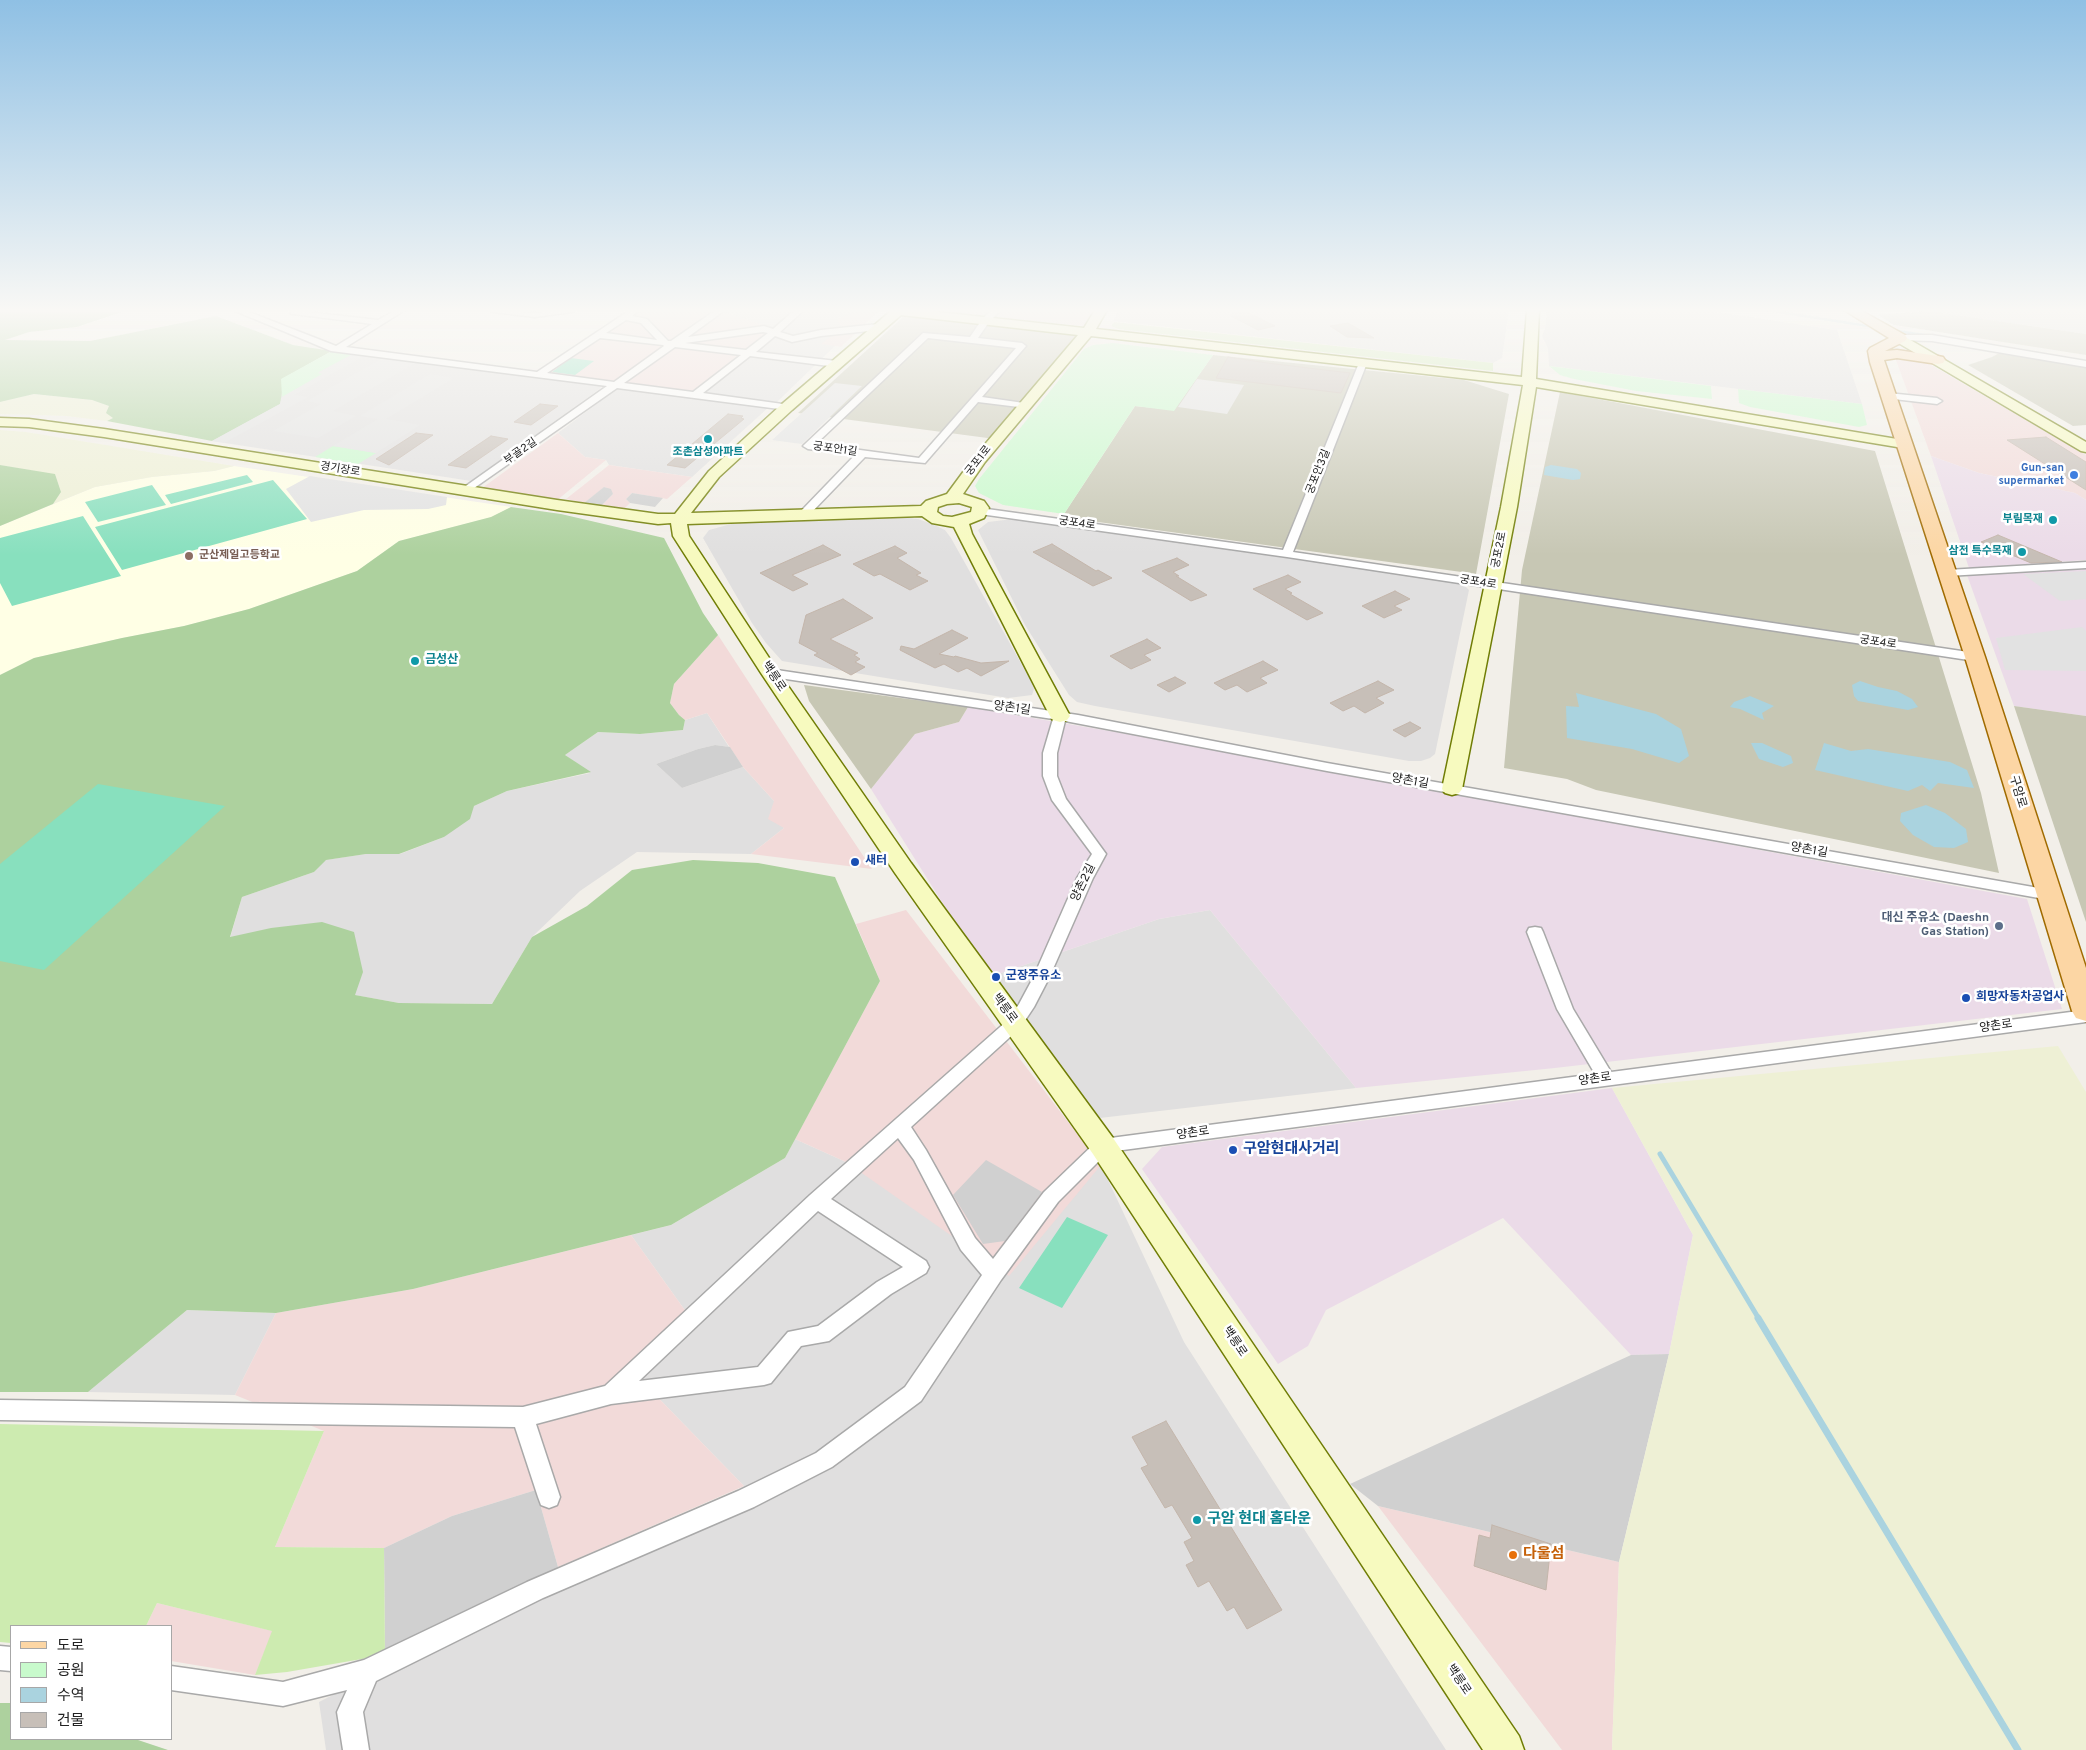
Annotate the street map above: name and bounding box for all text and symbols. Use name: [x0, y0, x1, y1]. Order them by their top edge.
marker: 조촌삼성아파트: [702, 433, 714, 445]
street label: 부골2길: [502, 436, 540, 468]
street label: 궁포안1길: [812, 440, 858, 460]
street label: 궁포1로: [963, 443, 995, 479]
place label: 조촌삼성아파트: [673, 446, 743, 460]
street label: 궁포안3길: [1304, 448, 1334, 496]
street label: 경기장로: [319, 460, 361, 480]
place label: Gun-san supermarket: [1999, 462, 2064, 488]
marker: Gun-san supermarket: [2068, 469, 2080, 481]
place label: 부림목재: [2003, 513, 2043, 527]
marker: 부림목재: [2047, 514, 2059, 526]
street label: 궁포4로: [1058, 515, 1096, 533]
street label: 궁포2로: [1490, 531, 1510, 569]
place label: 삼전 특수목재: [1949, 545, 2012, 559]
marker: 삼전 특수목재: [2016, 546, 2028, 558]
place label: 군산제일고등학교: [199, 549, 280, 563]
marker: 군산제일고등학교: [183, 550, 195, 562]
street label: 궁포4로: [1459, 574, 1497, 592]
street label: 궁포4로: [1859, 634, 1897, 652]
place label: 금성산: [425, 654, 458, 668]
marker: 금성산: [409, 655, 421, 667]
street label: 백릉로: [758, 659, 788, 695]
street label: 양촌1길: [992, 699, 1032, 719]
street label: 양촌1길: [1390, 772, 1430, 792]
street label: 구암로: [2005, 774, 2029, 810]
street label: 양촌1길: [1789, 841, 1829, 861]
place label: 새터: [865, 855, 887, 869]
marker: 새터: [849, 856, 861, 868]
street label: 양촌2길: [1069, 862, 1099, 904]
place label: 대신 주유소 (Daeshn Gas Station): [1882, 912, 1989, 940]
marker: 대신 주유소 (Daeshn Gas Station): [1993, 920, 2005, 932]
place label: 군장주유소: [1006, 970, 1061, 984]
marker: 군장주유소: [990, 971, 1002, 983]
street label: 백릉로: [988, 991, 1020, 1027]
place label: 희망자동차공업사: [1976, 991, 2064, 1005]
marker: 희망자동차공업사: [1960, 992, 1972, 1004]
street label: 양촌로: [1979, 1018, 2013, 1036]
street label: 양촌로: [1578, 1071, 1612, 1089]
street label: 양촌로: [1176, 1125, 1210, 1143]
place label: 구암현대사거리: [1243, 1141, 1340, 1159]
marker: 구암현대사거리: [1227, 1144, 1239, 1156]
street label: 백릉로: [1219, 1324, 1249, 1360]
place label: 구암 현대 홈타운: [1207, 1511, 1311, 1529]
marker: 구암 현대 홈타운: [1191, 1514, 1203, 1526]
place label: 다울섬: [1523, 1546, 1564, 1564]
marker: 다울섬: [1507, 1549, 1519, 1561]
legend: [10, 1625, 172, 1740]
text: 도로: [57, 1637, 85, 1656]
text: 공원: [57, 1662, 85, 1681]
street label: 백릉로: [1443, 1662, 1473, 1698]
text: 수역: [57, 1687, 85, 1706]
text: 건물: [57, 1712, 85, 1731]

